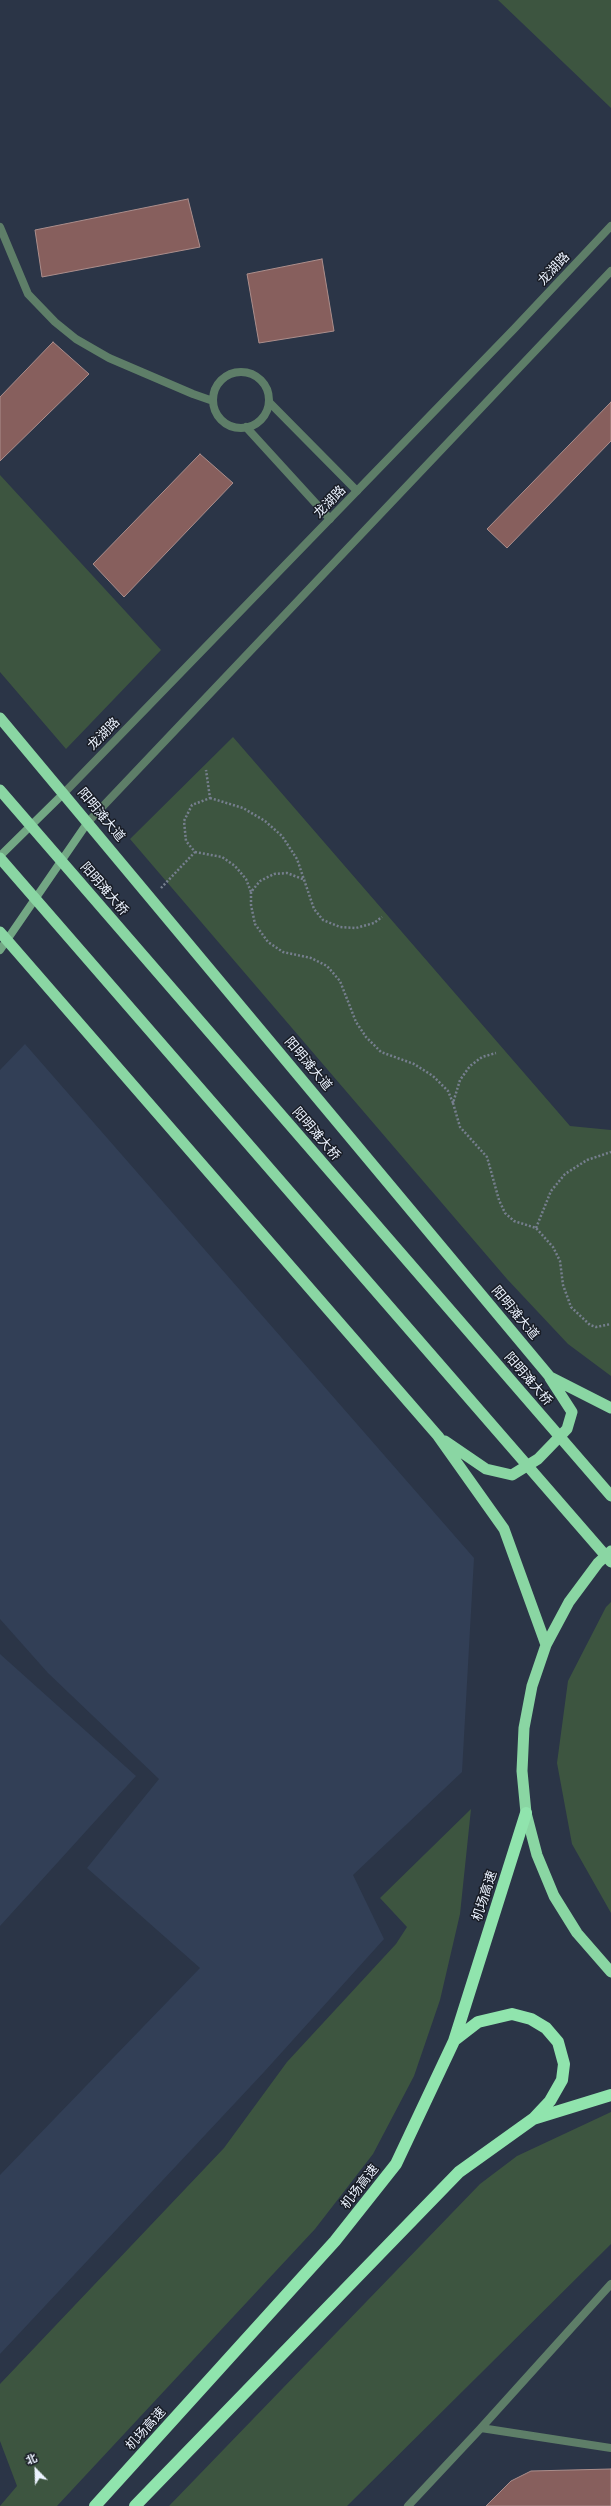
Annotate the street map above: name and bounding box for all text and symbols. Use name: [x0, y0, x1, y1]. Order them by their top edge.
street label: 龙湖路: [535, 249, 573, 289]
street label: 龙湖路: [311, 483, 349, 521]
street label: 龙湖路: [85, 715, 123, 753]
street label: 阳明滩大道: [74, 785, 128, 845]
street label: 阳明滩大桥: [77, 859, 131, 919]
street label: 阳明滩大道: [281, 1034, 335, 1094]
street label: 阳明滩大桥: [289, 1104, 343, 1164]
street label: 阳明滩大道: [488, 1283, 542, 1343]
street label: 阳明滩大桥: [501, 1349, 555, 1409]
street label: 机场高速: [470, 1869, 500, 1923]
street label: 机场高速: [338, 2162, 382, 2212]
street label: 机场高速: [123, 2404, 169, 2454]
north arrow: [16, 2450, 56, 2490]
text: 北: [24, 2450, 39, 2468]

